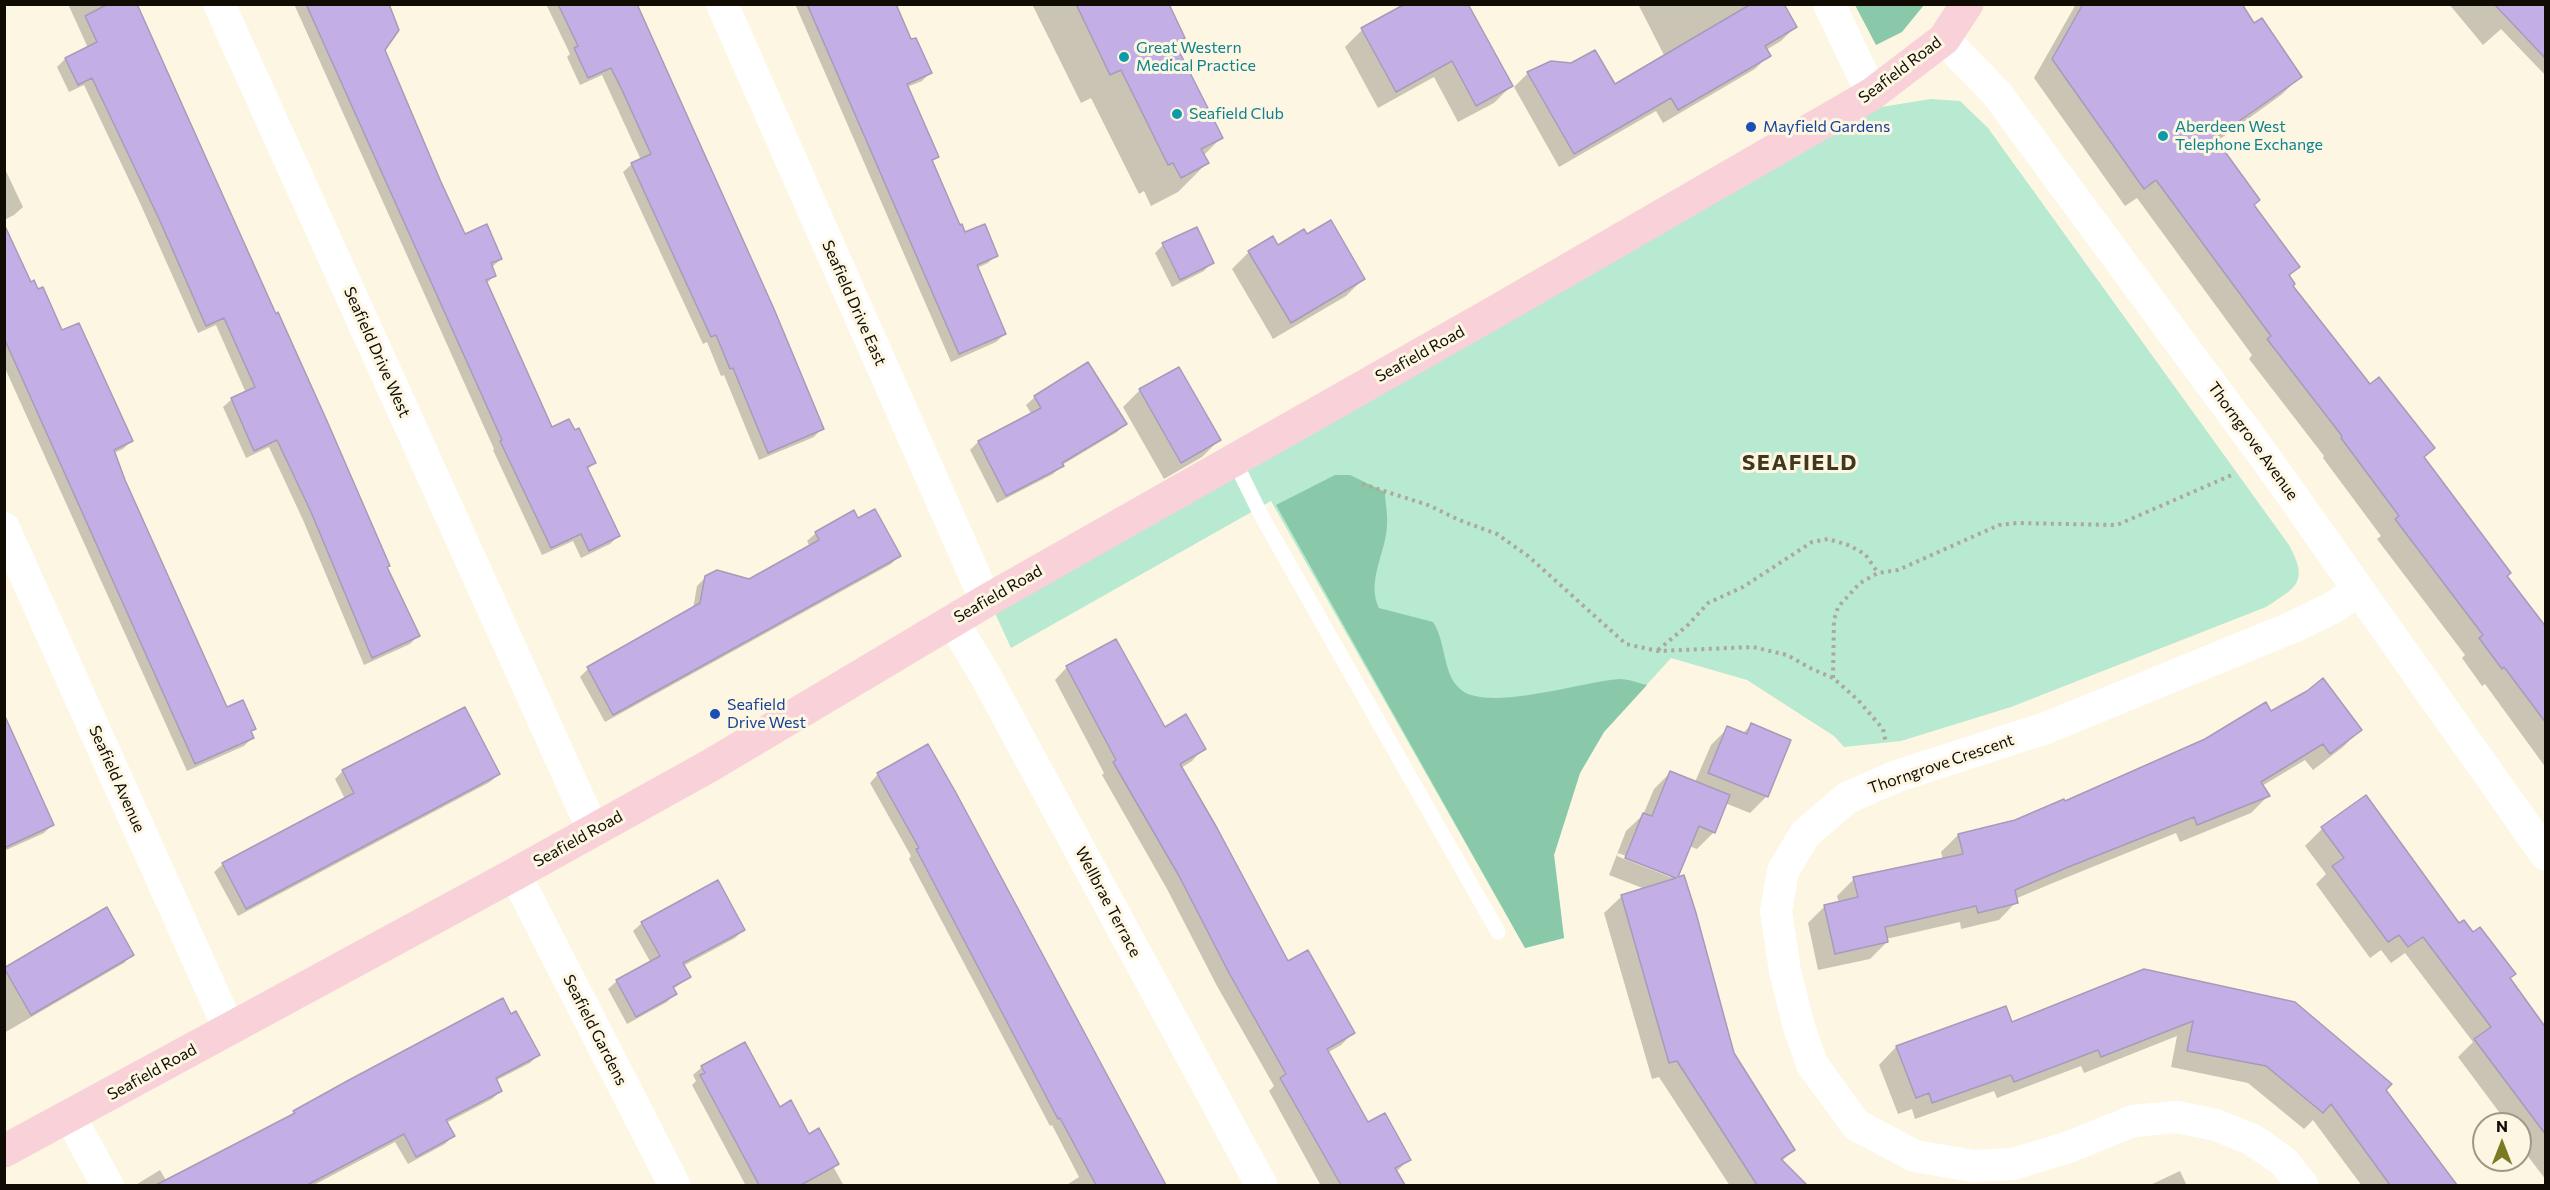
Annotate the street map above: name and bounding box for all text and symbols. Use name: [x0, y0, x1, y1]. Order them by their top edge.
street label: Seafield Road: [1855, 33, 1945, 107]
place label: Great Western Medical Practice: [1136, 38, 1256, 76]
marker: Great Western Medical Practice: [1117, 50, 1131, 64]
place label: Seafield Club: [1189, 104, 1284, 124]
marker: Seafield Club: [1170, 107, 1184, 121]
place label: Mayfield Gardens: [1763, 117, 1890, 137]
place label: Aberdeen West Telephone Exchange: [2175, 117, 2323, 155]
marker: Mayfield Gardens: [1744, 120, 1758, 134]
marker: Aberdeen West Telephone Exchange: [2156, 129, 2170, 143]
street label: Seafield Drive East: [818, 238, 890, 368]
street label: Seafield Drive West: [340, 284, 414, 420]
street label: Seafield Road: [1372, 322, 1468, 386]
street label: Thorngrove Avenue: [2204, 378, 2302, 504]
district label: SEAFIELD: [1742, 450, 1858, 476]
street label: Seafield Road: [950, 561, 1046, 627]
place label: Seafield Drive West: [727, 695, 806, 733]
marker: Seafield Drive West: [708, 707, 722, 721]
street label: Seafield Avenue: [85, 723, 149, 835]
street label: Thorngrove Crescent: [1866, 730, 2016, 798]
street label: Seafield Road: [530, 807, 626, 871]
street label: Wellbrae Terrace: [1071, 844, 1145, 960]
street label: Seafield Gardens: [559, 971, 631, 1089]
street label: Seafield Road: [104, 1040, 200, 1104]
north arrow: [2472, 1112, 2532, 1172]
text: N: [2496, 1116, 2508, 1135]

